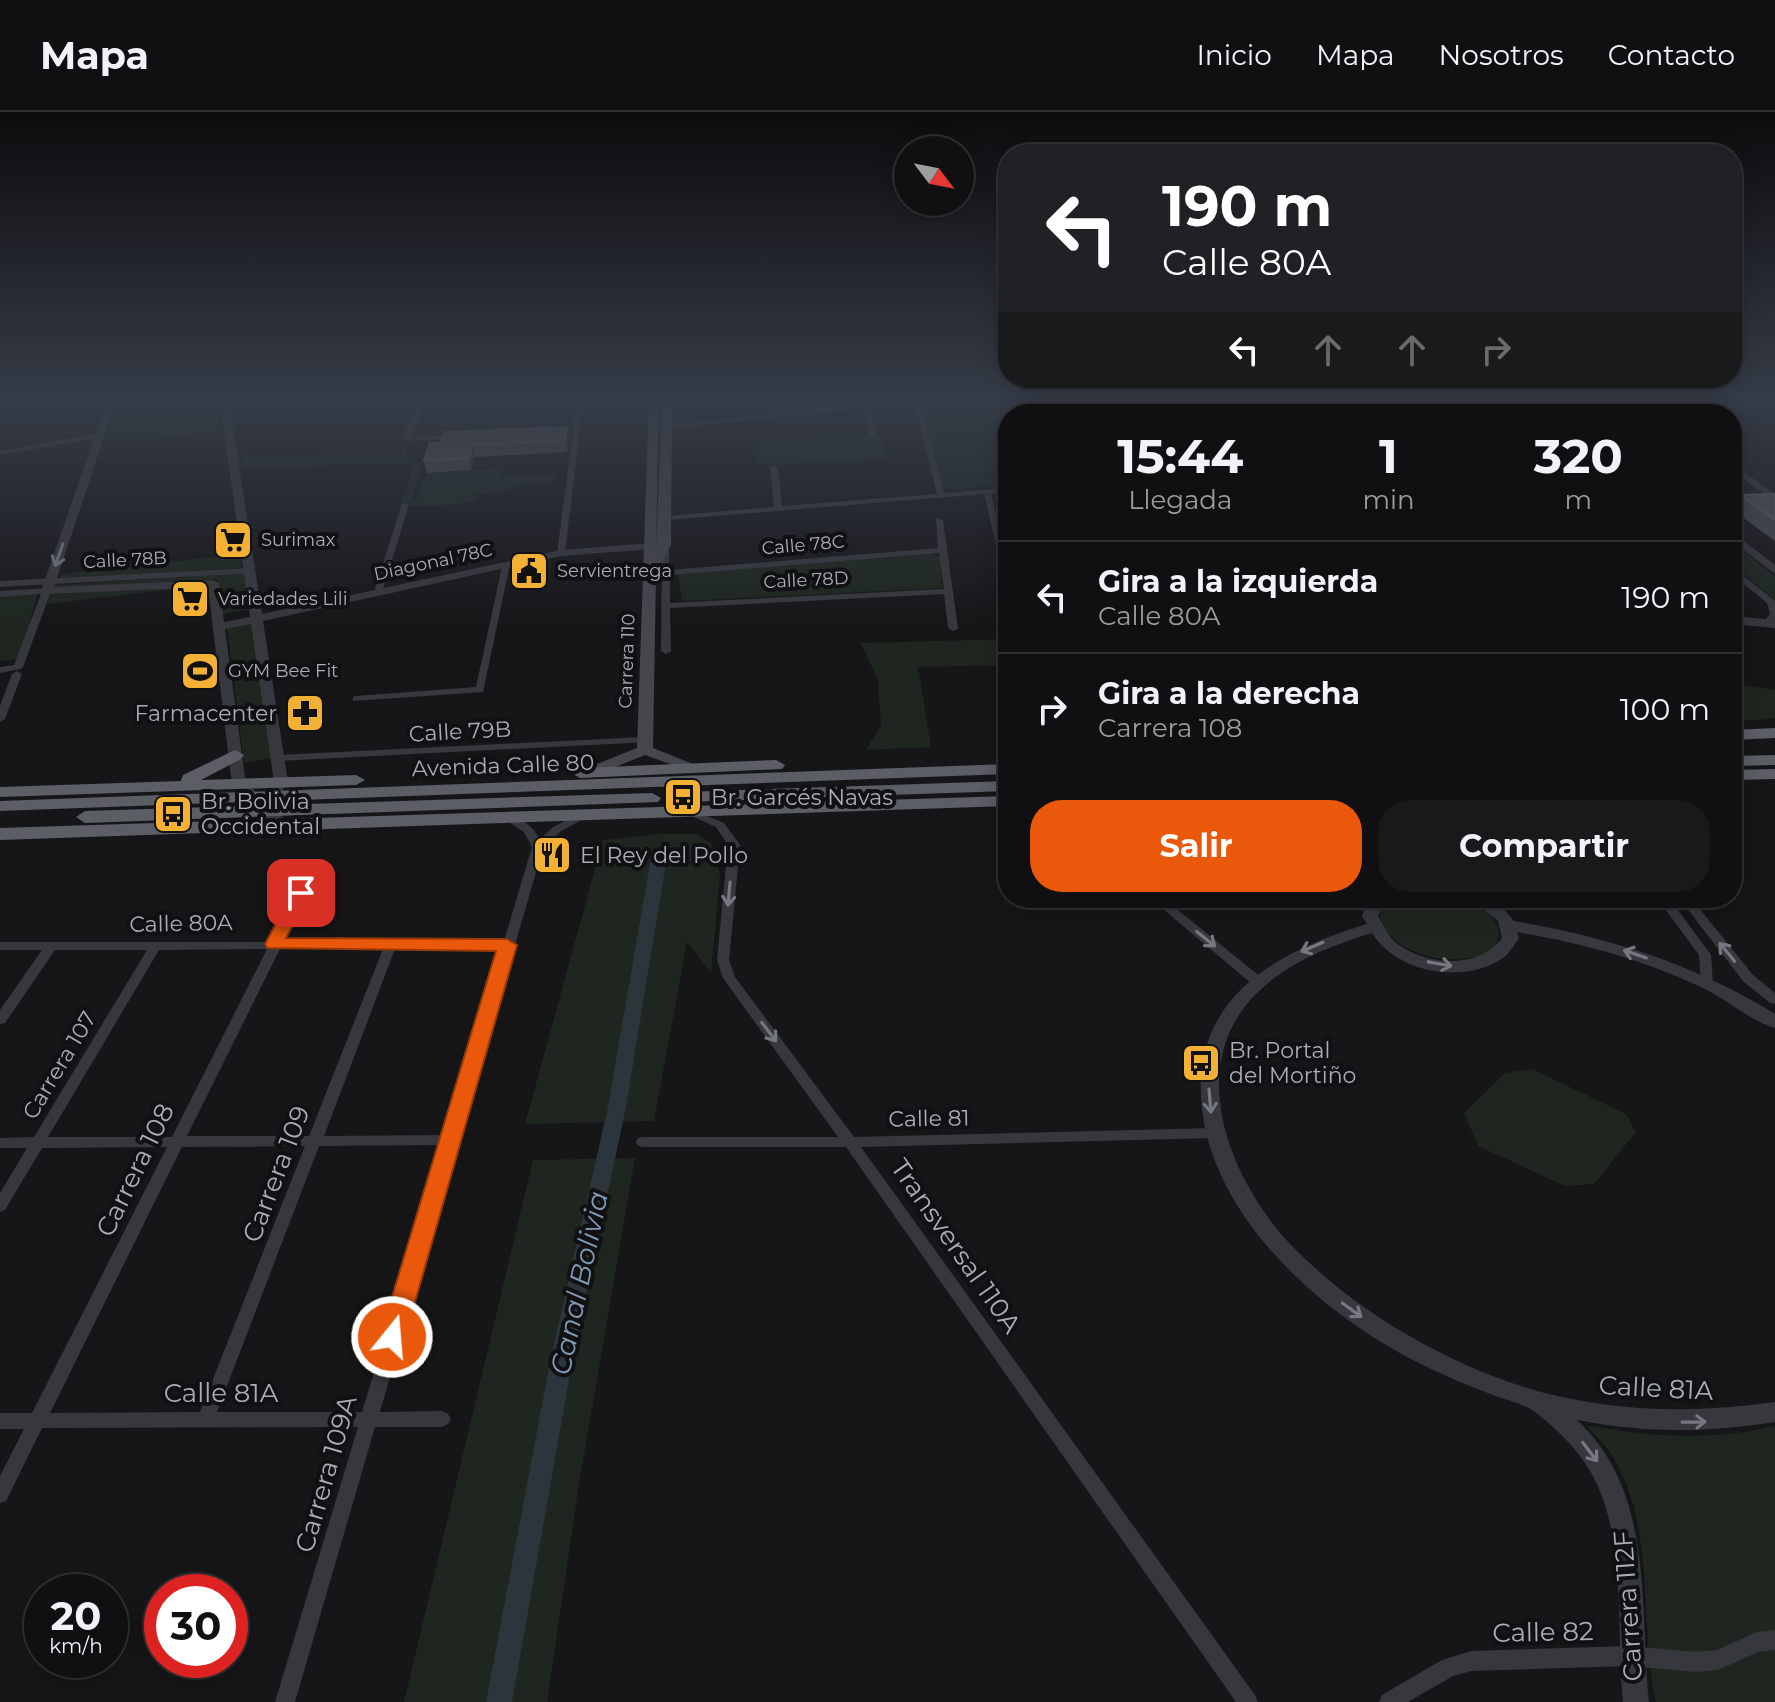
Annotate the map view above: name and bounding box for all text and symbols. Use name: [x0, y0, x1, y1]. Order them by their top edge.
text: Mapa: [40, 32, 149, 79]
text: Inicio: [1196, 38, 1272, 72]
text: Mapa: [1316, 38, 1395, 72]
text: Nosotros: [1439, 38, 1564, 72]
text: Contacto: [1608, 38, 1735, 72]
north arrow: [894, 136, 974, 216]
map controls: [894, 136, 974, 216]
text: 190 m: [1162, 172, 1332, 240]
icon: left: [1030, 176, 1134, 280]
text: Calle 80A: [1162, 240, 1331, 284]
icon: left: [1222, 328, 1266, 372]
icon: ahead: [1306, 328, 1350, 372]
icon: ahead: [1390, 328, 1434, 372]
icon: right: [1474, 328, 1518, 372]
text: 15:44: [1117, 427, 1243, 485]
text: 1: [1379, 427, 1398, 485]
text: 320: [1534, 427, 1623, 485]
text: Llegada: [1128, 484, 1232, 516]
text: min: [1362, 484, 1415, 516]
text: m: [1564, 484, 1592, 516]
supermarket icon: Surimax: [212, 519, 254, 561]
place label: Surimax: [261, 529, 336, 551]
street label: Calle 78C: [761, 530, 846, 560]
street label: Diagonal 78C: [372, 539, 495, 585]
one-way arrow: [51, 542, 66, 567]
street label: Calle 78B: [83, 547, 167, 573]
public building icon: Servientrega: [508, 550, 550, 592]
place label: Servientrega: [557, 560, 672, 582]
text: Gira a la izquierda: [1098, 563, 1378, 600]
street label: Calle 78D: [763, 567, 849, 593]
icon: left: [1030, 575, 1074, 619]
supermarket icon: Variedades Lili: [169, 578, 211, 620]
text: 190 m: [1621, 579, 1710, 616]
place label: Variedades Lili: [218, 588, 348, 610]
text: Calle 80A: [1098, 600, 1220, 632]
street label: Carrera 110: [614, 613, 640, 709]
sports icon: GYM Bee Fit: [179, 650, 221, 692]
place label: GYM Bee Fit: [228, 660, 338, 682]
text: Gira a la derecha: [1098, 675, 1360, 712]
icon: right: [1030, 687, 1074, 731]
text: 100 m: [1620, 691, 1710, 728]
pharmacy icon: Farmacenter: [284, 692, 326, 734]
place label: Farmacenter: [135, 700, 277, 727]
text: Carrera 108: [1098, 712, 1242, 744]
street label: Calle 79B: [408, 715, 512, 748]
street label: Avenida Calle 80: [411, 749, 595, 782]
bus stop icon: Br. Garcés Navas: [662, 776, 704, 818]
place label: Br. Garcés Navas: [711, 784, 893, 811]
place label: Br. Bolivia Occidental: [201, 788, 320, 840]
bus stop icon: Br. Bolivia Occidental: [152, 793, 194, 835]
button: Salir: [1030, 800, 1362, 892]
button: Compartir: [1378, 800, 1710, 892]
restaurant icon: El Rey del Pollo: [531, 834, 573, 876]
place label: El Rey del Pollo: [580, 842, 748, 869]
pin: [267, 859, 335, 927]
icon: arrive: [279, 871, 323, 915]
one-way arrow: [721, 880, 736, 907]
street label: Calle 80A: [129, 909, 233, 938]
one-way arrow: [1195, 931, 1216, 948]
one-way arrow: [1300, 940, 1325, 955]
one-way arrow: [1718, 942, 1736, 963]
one-way arrow: [1622, 946, 1647, 961]
one-way arrow: [1426, 958, 1452, 973]
street label: Carrera 107: [17, 1006, 102, 1124]
one-way arrow: [760, 1020, 777, 1042]
place label: Br. Portal del Mortiño: [1229, 1037, 1356, 1089]
bus stop icon: Br. Portal del Mortiño: [1180, 1042, 1222, 1084]
one-way arrow: [1203, 1087, 1218, 1114]
street label: Carrera 108: [89, 1098, 181, 1242]
street label: Carrera 109: [235, 1101, 317, 1247]
street label: Calle 81: [888, 1104, 970, 1133]
street label: Transversal 110A: [884, 1153, 1028, 1340]
water label: Canal Bolivia: [543, 1188, 615, 1378]
position arrow: [350, 1295, 434, 1379]
one-way arrow: [1341, 1301, 1362, 1318]
street label: Calle 81A: [1598, 1369, 1714, 1407]
street label: Calle 81A: [164, 1377, 279, 1409]
street label: Carrera 109A: [288, 1391, 364, 1556]
one-way arrow: [1680, 1414, 1707, 1430]
one-way arrow: [1582, 1441, 1599, 1463]
street label: Carrera 112F: [1607, 1530, 1649, 1682]
speed limit sign: 30: [144, 1574, 248, 1678]
text: 20: [51, 1591, 101, 1640]
street label: Calle 82: [1492, 1615, 1594, 1649]
text: km/h: [49, 1634, 103, 1658]

